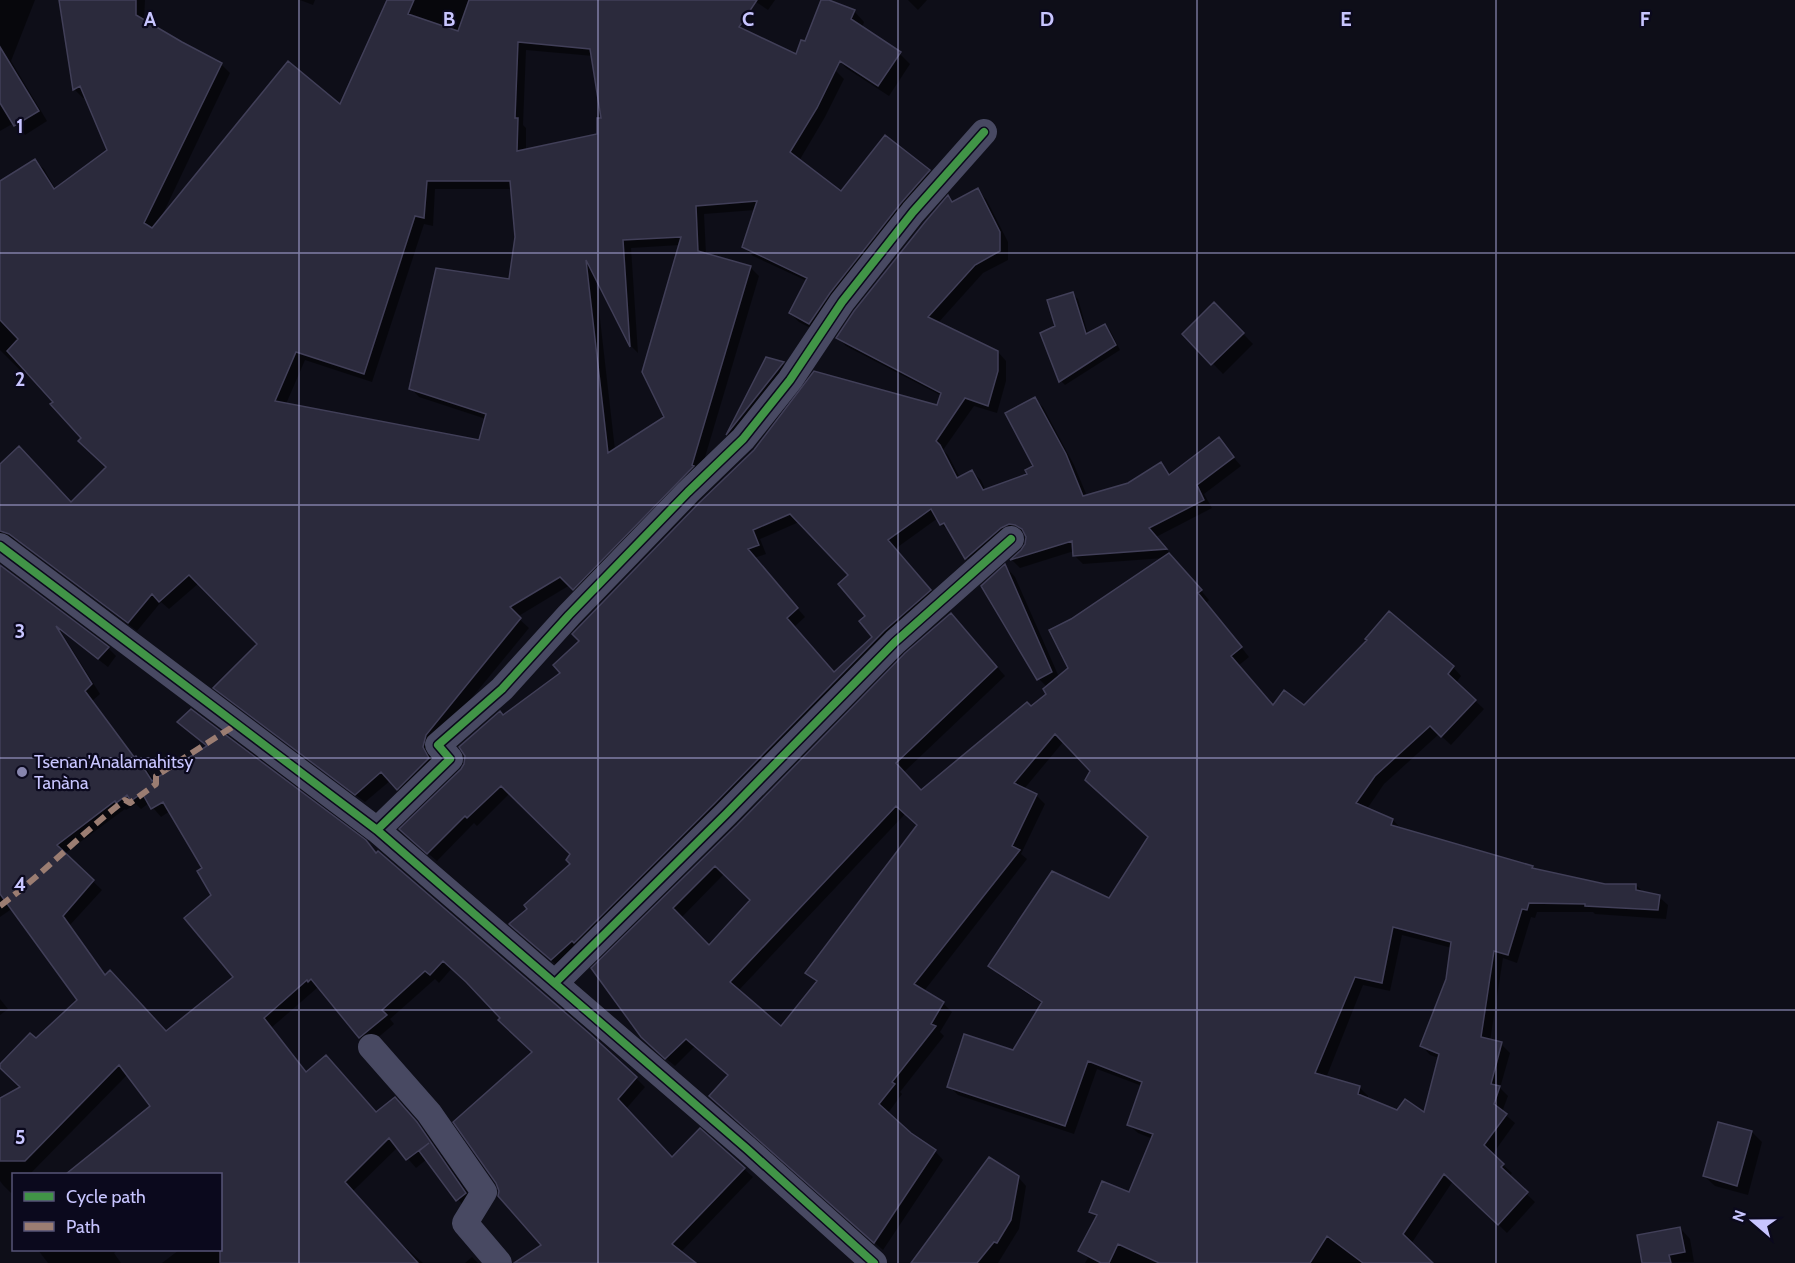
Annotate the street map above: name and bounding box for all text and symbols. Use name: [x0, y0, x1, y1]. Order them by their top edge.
text: A: [144, 7, 157, 31]
text: B: [443, 7, 455, 31]
text: C: [742, 7, 754, 31]
text: D: [1040, 7, 1054, 31]
text: E: [1340, 7, 1352, 31]
text: F: [1640, 7, 1651, 31]
text: 1: [16, 114, 24, 138]
text: 2: [15, 367, 25, 391]
text: 3: [15, 619, 25, 643]
place label: Tsenan'Analamahitsy Tanàna: [34, 751, 193, 794]
marker: Tsenan'Analamahitsy Tanàna: [15, 765, 29, 779]
text: 4: [14, 872, 26, 896]
text: 5: [15, 1125, 25, 1149]
legend: [12, 1173, 222, 1251]
text: Cycle path: [66, 1186, 146, 1208]
north arrow: [1723, 1191, 1783, 1251]
text: N: [1729, 1207, 1750, 1225]
text: Path: [66, 1216, 100, 1238]

